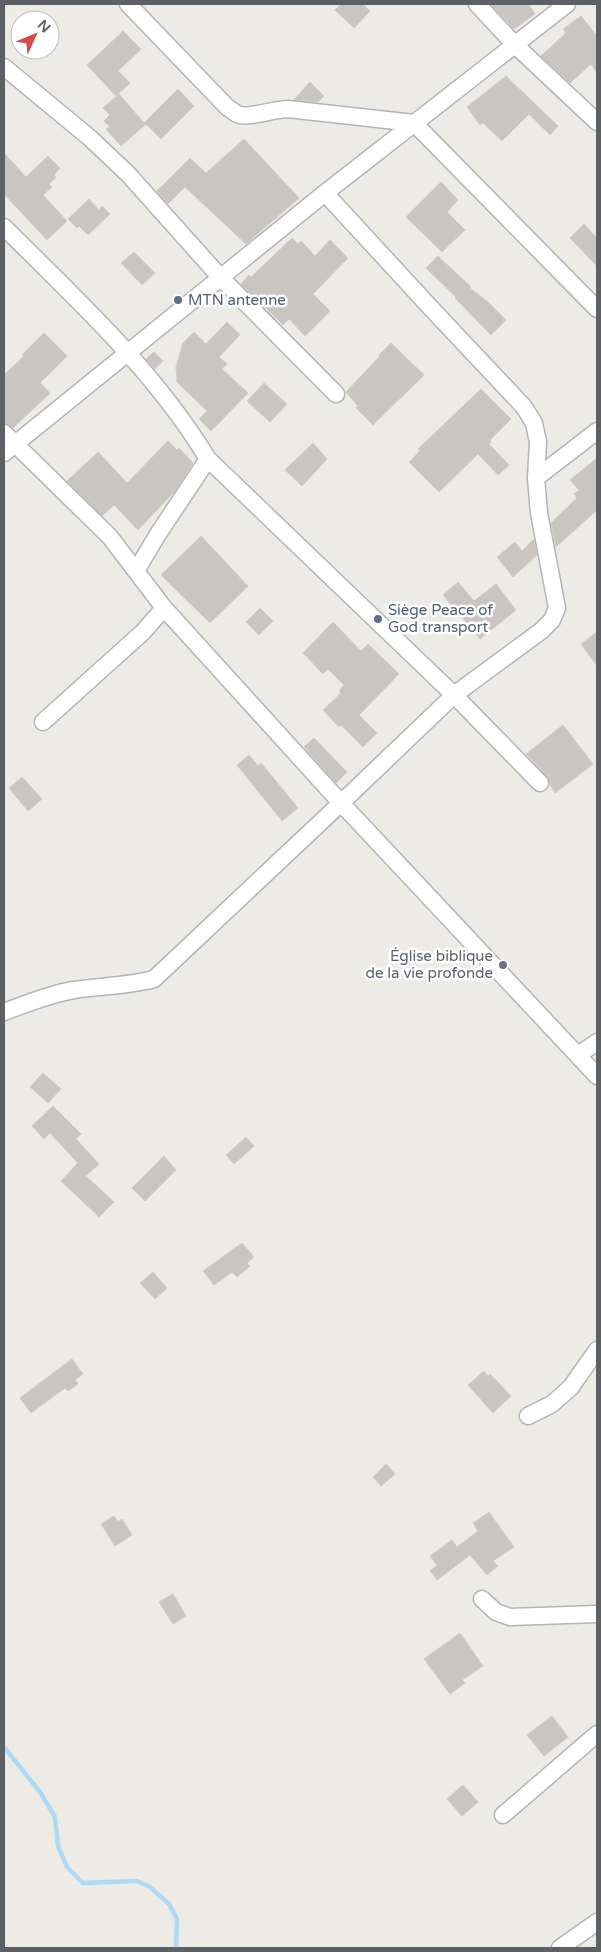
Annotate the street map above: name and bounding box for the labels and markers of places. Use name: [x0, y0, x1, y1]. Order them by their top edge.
place label: MTN antenne: [188, 291, 286, 309]
marker: MTN antenne: [172, 294, 184, 306]
place label: Siège Peace of God transport: [388, 601, 493, 636]
marker: Siège Peace of God transport: [372, 613, 384, 625]
place label: Église biblique de la vie profonde: [365, 947, 493, 982]
marker: Église biblique de la vie profonde: [497, 959, 509, 971]

